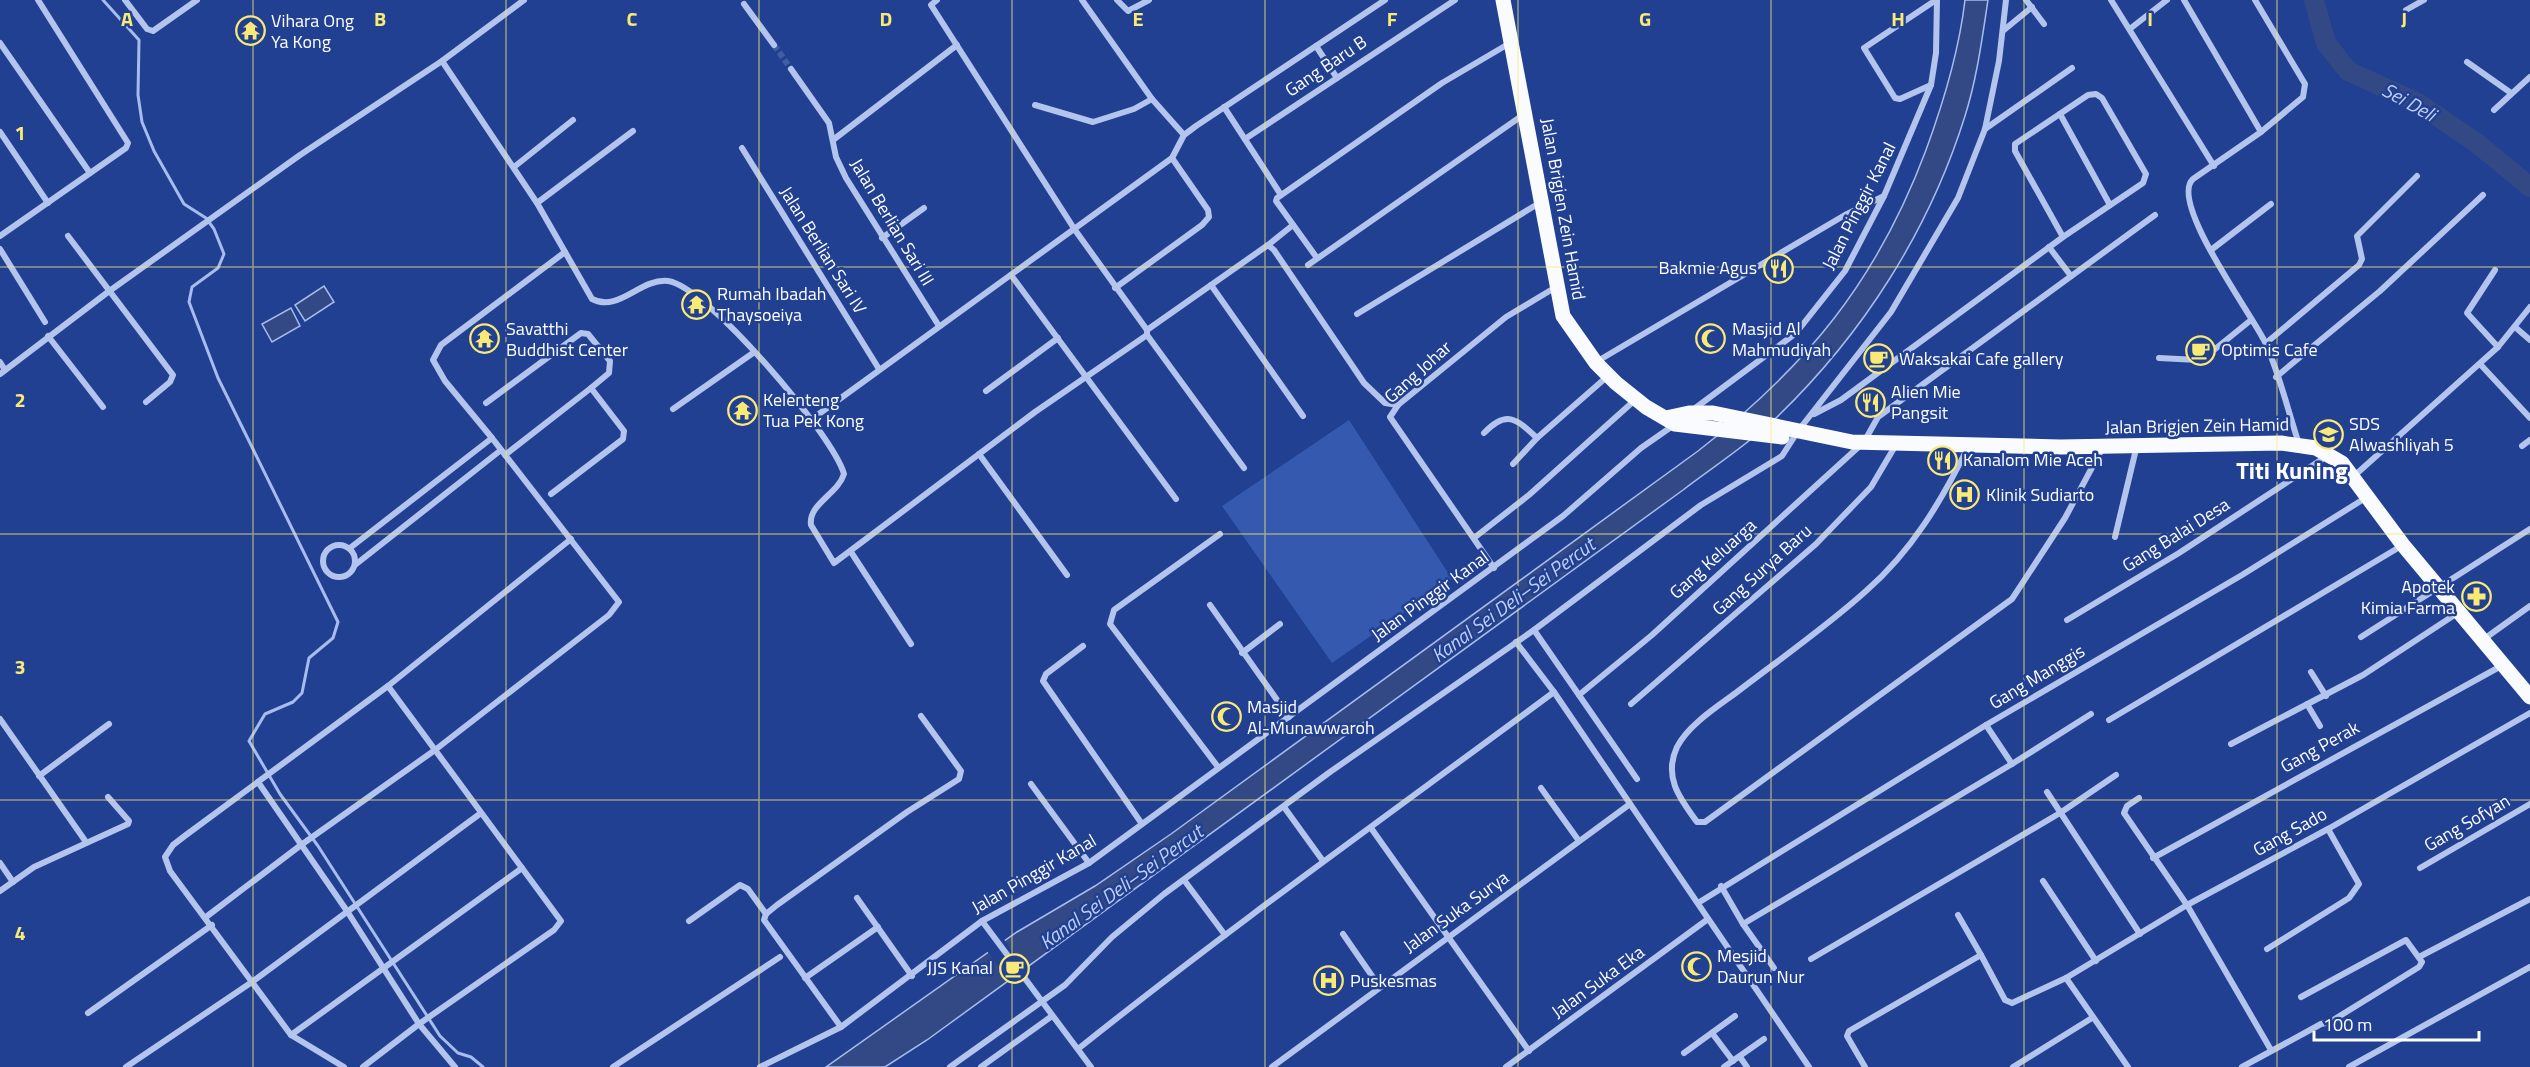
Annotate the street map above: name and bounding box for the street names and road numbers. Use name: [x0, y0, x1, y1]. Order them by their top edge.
street label: Gang Baru B: [1279, 28, 1372, 103]
street label: Jalan Brigjen Zein Hamid: [1534, 116, 1593, 302]
street label: Jalan Pinggir Kanal: [1815, 137, 1902, 274]
street label: Jalan Berlian Sari III: [844, 153, 941, 291]
street label: Jalan Berlian Sari IV: [773, 181, 874, 319]
street label: Gang Johar: [1378, 334, 1457, 409]
street label: Jalan Brigjen Zein Hamid: [2105, 410, 2289, 441]
street label: Gang Balai Desa: [2117, 491, 2235, 578]
street label: Gang Keluarga: [1663, 512, 1762, 605]
street label: Gang Surya Baru: [1706, 517, 1817, 622]
street label: Jalan Pinggir Kanal: [1365, 544, 1494, 648]
street label: Gang Manggis: [1984, 637, 2090, 716]
street label: Gang Perak: [2275, 714, 2364, 779]
street label: Gang Sofyan: [2419, 787, 2515, 858]
street label: Gang Sado: [2248, 800, 2332, 863]
street label: Jalan Pinggir Kanal: [966, 827, 1101, 920]
street label: Jalan Suka Surya: [1397, 864, 1514, 959]
street label: Jalan Suka Eka: [1546, 939, 1650, 1025]

